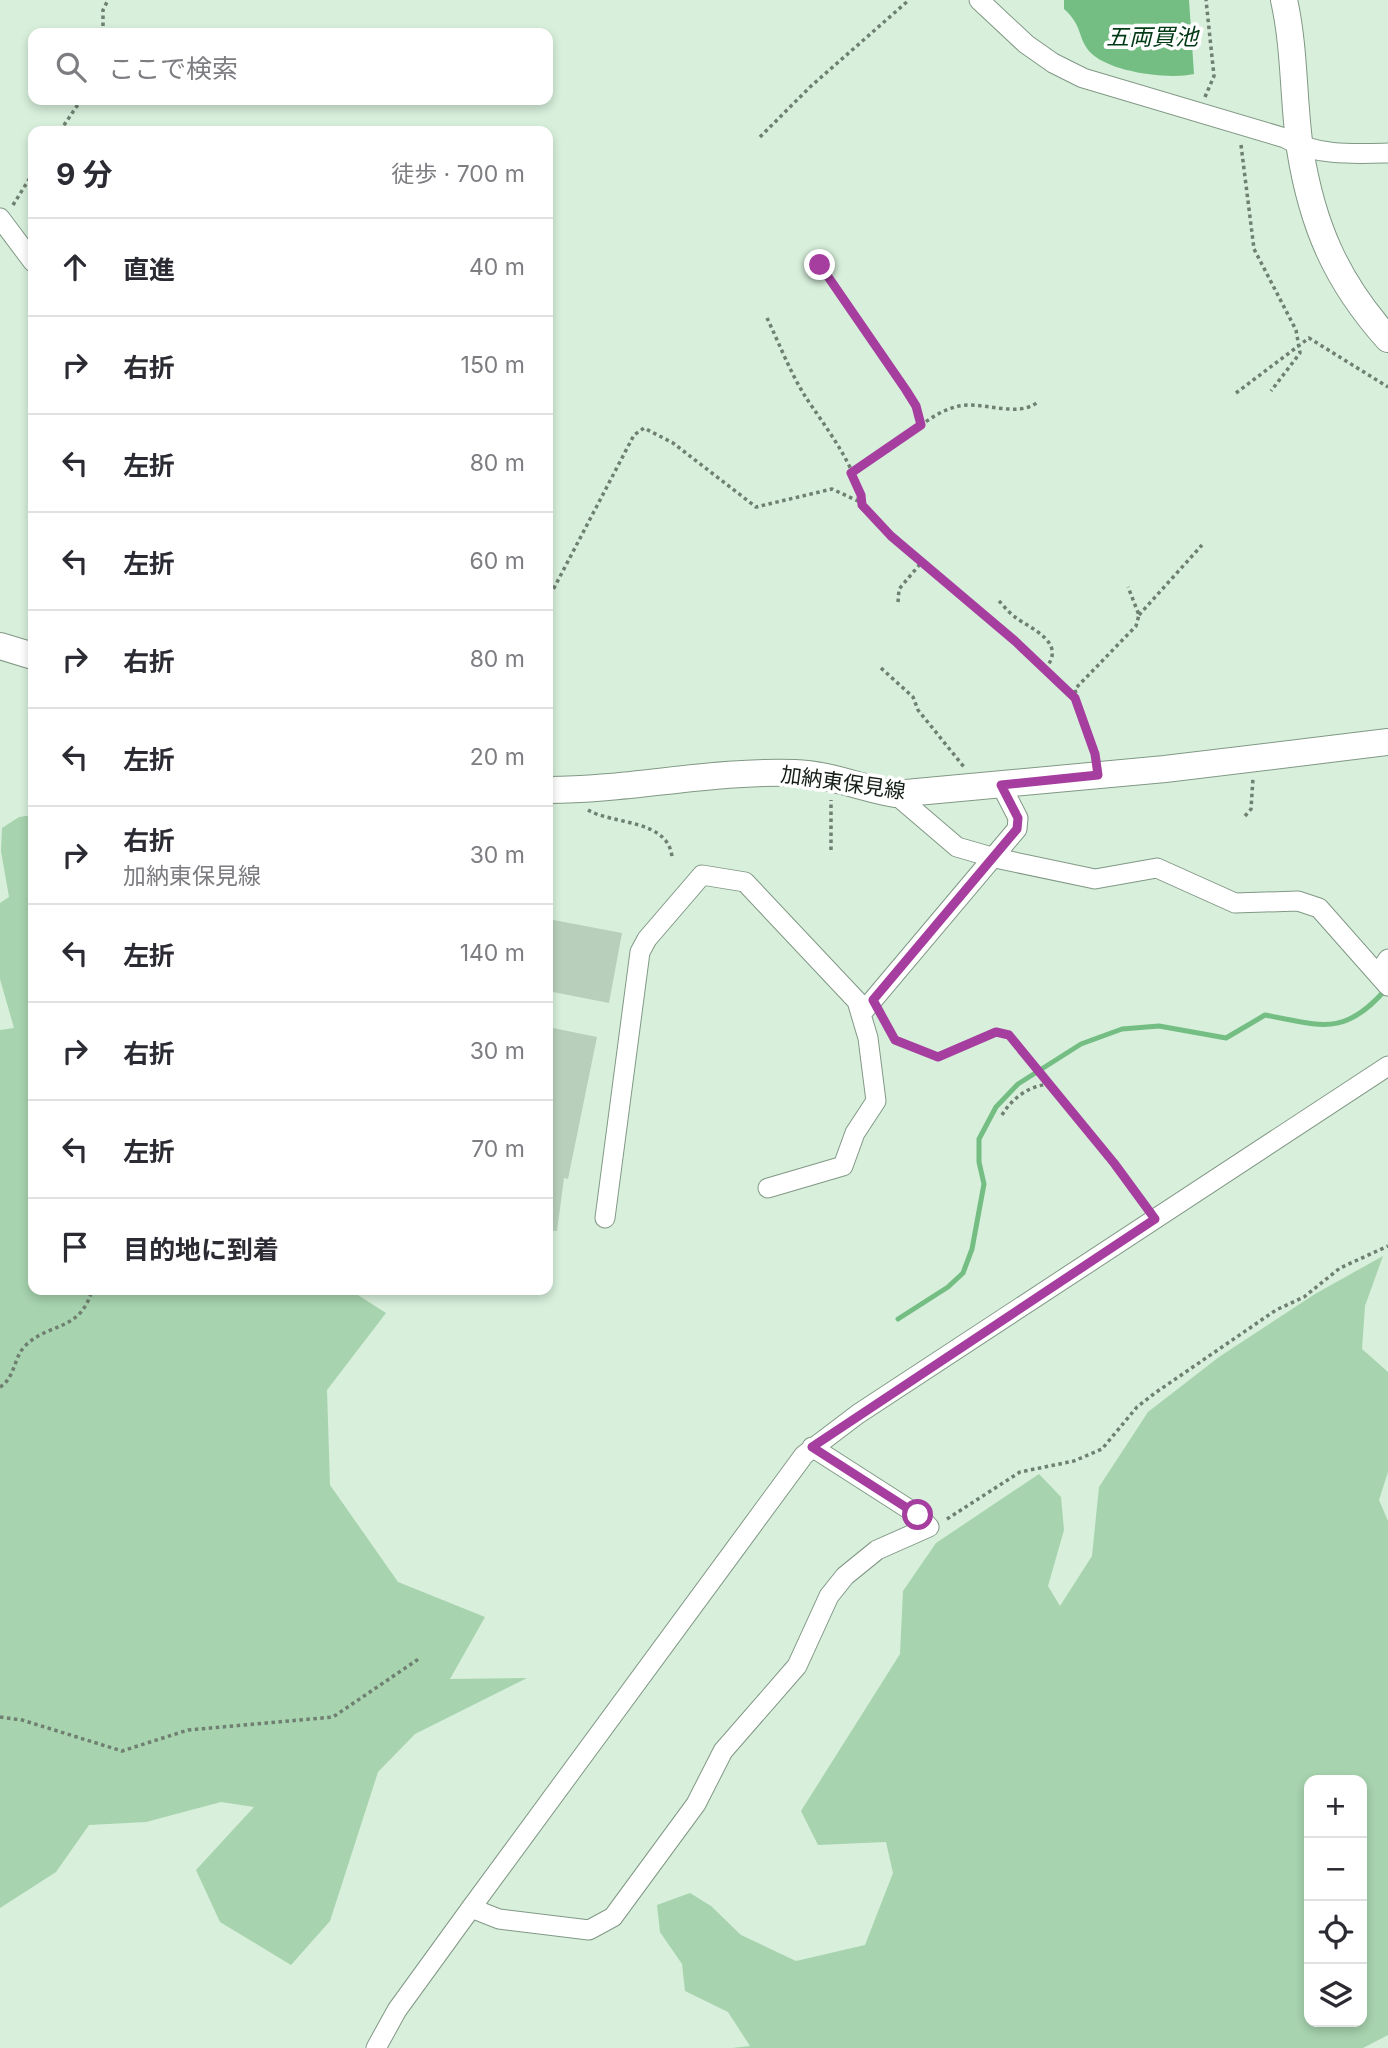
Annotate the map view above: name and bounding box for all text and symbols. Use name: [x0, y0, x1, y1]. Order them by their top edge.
water label: 五両買池: [1106, 23, 1200, 51]
search box: [28, 28, 553, 105]
icon: search: [52, 48, 90, 86]
text: ここで検索: [108, 53, 238, 84]
text: 9 分: [56, 156, 113, 192]
text: 徒歩 · 700 m: [391, 160, 525, 188]
icon: ahead: [56, 248, 94, 286]
route end: [804, 249, 835, 280]
text: 40 m: [469, 253, 525, 281]
text: 直進: [123, 254, 175, 285]
icon: right: [56, 346, 94, 384]
text: 150 m: [461, 351, 525, 379]
text: 右折: [123, 352, 175, 383]
icon: left: [56, 444, 94, 482]
text: 80 m: [470, 449, 525, 477]
text: 左折: [123, 450, 175, 481]
icon: left: [56, 542, 94, 580]
text: 60 m: [470, 547, 525, 575]
text: 左折: [123, 548, 175, 579]
icon: right: [56, 640, 94, 678]
text: 80 m: [470, 645, 525, 673]
text: 右折: [123, 646, 175, 677]
icon: left: [56, 738, 94, 776]
text: 20 m: [470, 743, 525, 771]
text: 左折: [123, 744, 175, 775]
street label: 加納東保見線: [779, 761, 907, 804]
text: 右折: [123, 825, 175, 856]
icon: right: [56, 836, 94, 874]
text: 30 m: [470, 841, 525, 869]
text: 加納東保見線: [123, 862, 261, 890]
icon: left: [56, 934, 94, 972]
text: 140 m: [460, 939, 525, 967]
text: 左折: [123, 940, 175, 971]
icon: right: [56, 1032, 94, 1070]
text: 30 m: [470, 1037, 525, 1065]
text: 右折: [123, 1038, 175, 1069]
icon: left: [56, 1130, 94, 1168]
text: 70 m: [471, 1135, 525, 1163]
text: 左折: [123, 1136, 175, 1167]
icon: arrive: [56, 1228, 94, 1266]
text: 目的地に到着: [123, 1234, 279, 1265]
route start: [902, 1499, 933, 1530]
map controls: [1304, 1775, 1367, 2027]
button: +: [1304, 1775, 1367, 1838]
button: −: [1304, 1838, 1367, 1901]
button: locate: [1304, 1901, 1367, 1964]
button: layers: [1304, 1964, 1367, 2027]

